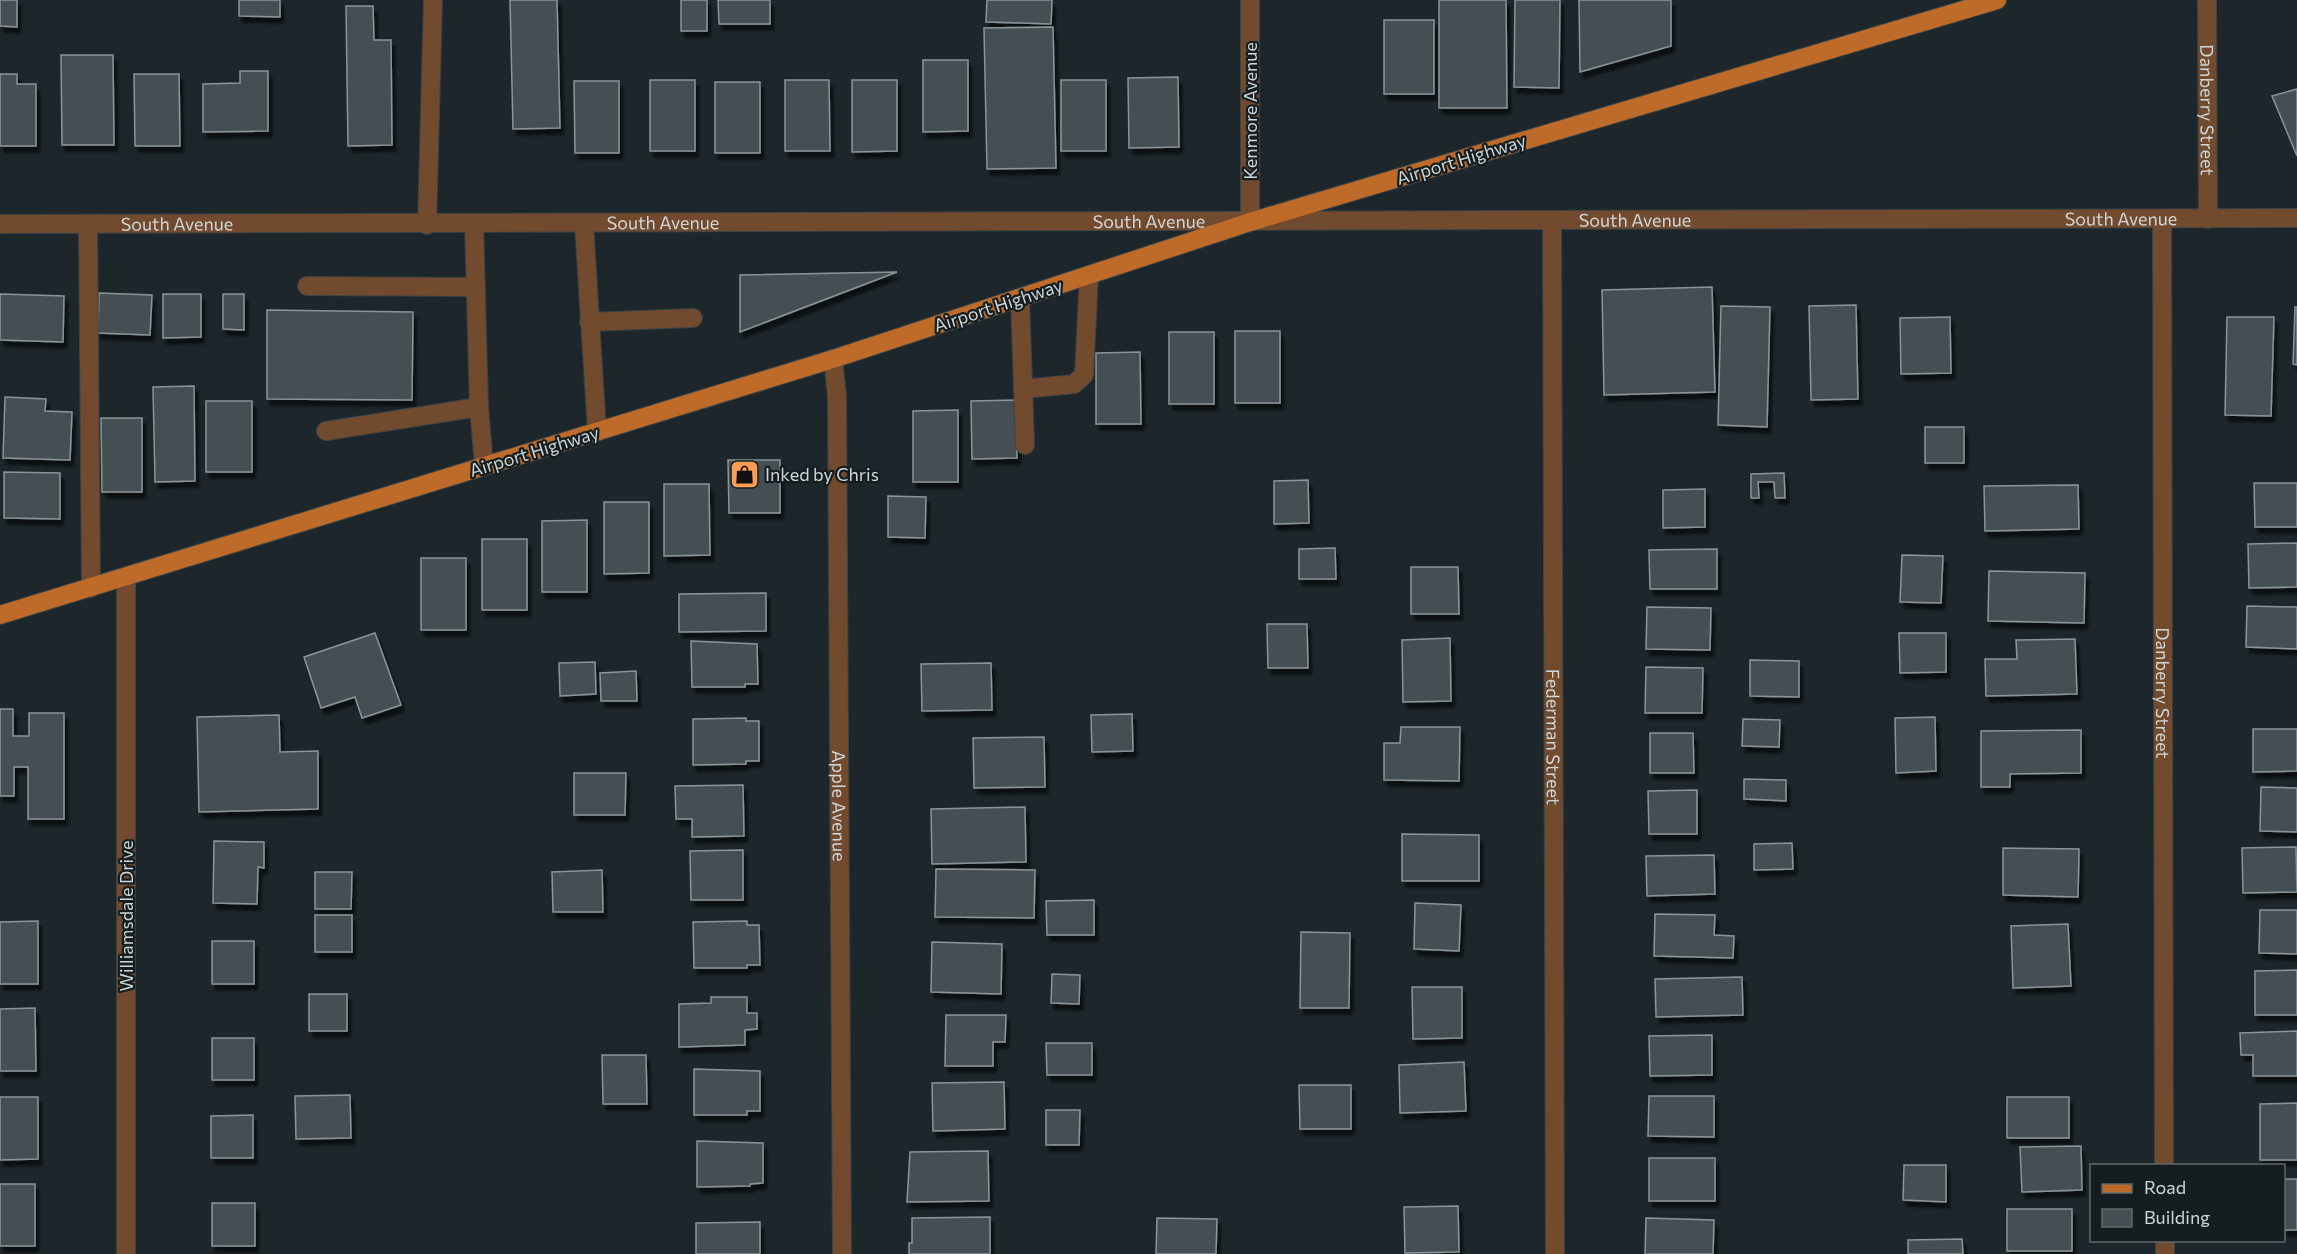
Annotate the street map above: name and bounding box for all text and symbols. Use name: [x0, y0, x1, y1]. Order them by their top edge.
street label: Kenmore Avenue: [1239, 42, 1261, 180]
street label: Danberry Street: [2196, 44, 2219, 176]
street label: Airport Highway: [1394, 129, 1528, 189]
street label: South Avenue: [2065, 207, 2177, 230]
street label: South Avenue: [1579, 209, 1691, 231]
street label: South Avenue: [1093, 210, 1205, 232]
street label: South Avenue: [607, 211, 719, 233]
street label: South Avenue: [121, 212, 233, 235]
street label: Airport Highway: [931, 274, 1065, 336]
street label: Airport Highway: [467, 421, 601, 481]
shop icon: Inked by Chris: [728, 458, 760, 490]
place label: Inked by Chris: [765, 463, 879, 485]
street label: Danberry Street: [2152, 627, 2174, 759]
street label: Federman Street: [1542, 669, 1565, 805]
street label: Apple Avenue: [828, 750, 851, 861]
street label: Williamsdale Drive: [115, 841, 137, 991]
legend: [2090, 1164, 2285, 1242]
text: Road: [2144, 1176, 2186, 1198]
text: Building: [2144, 1206, 2210, 1228]

